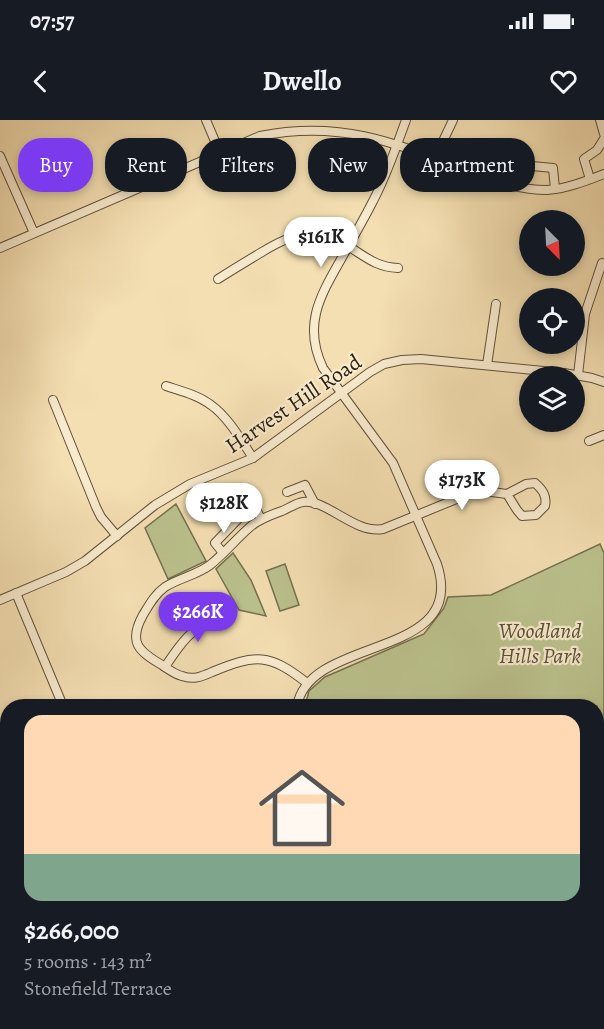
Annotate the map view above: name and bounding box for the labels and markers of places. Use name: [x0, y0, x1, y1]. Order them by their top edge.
pin: $161K: [279, 217, 363, 268]
pin: $173K: [420, 460, 504, 511]
pin: $128K: [182, 483, 266, 534]
pin: $266K: [156, 592, 240, 643]

